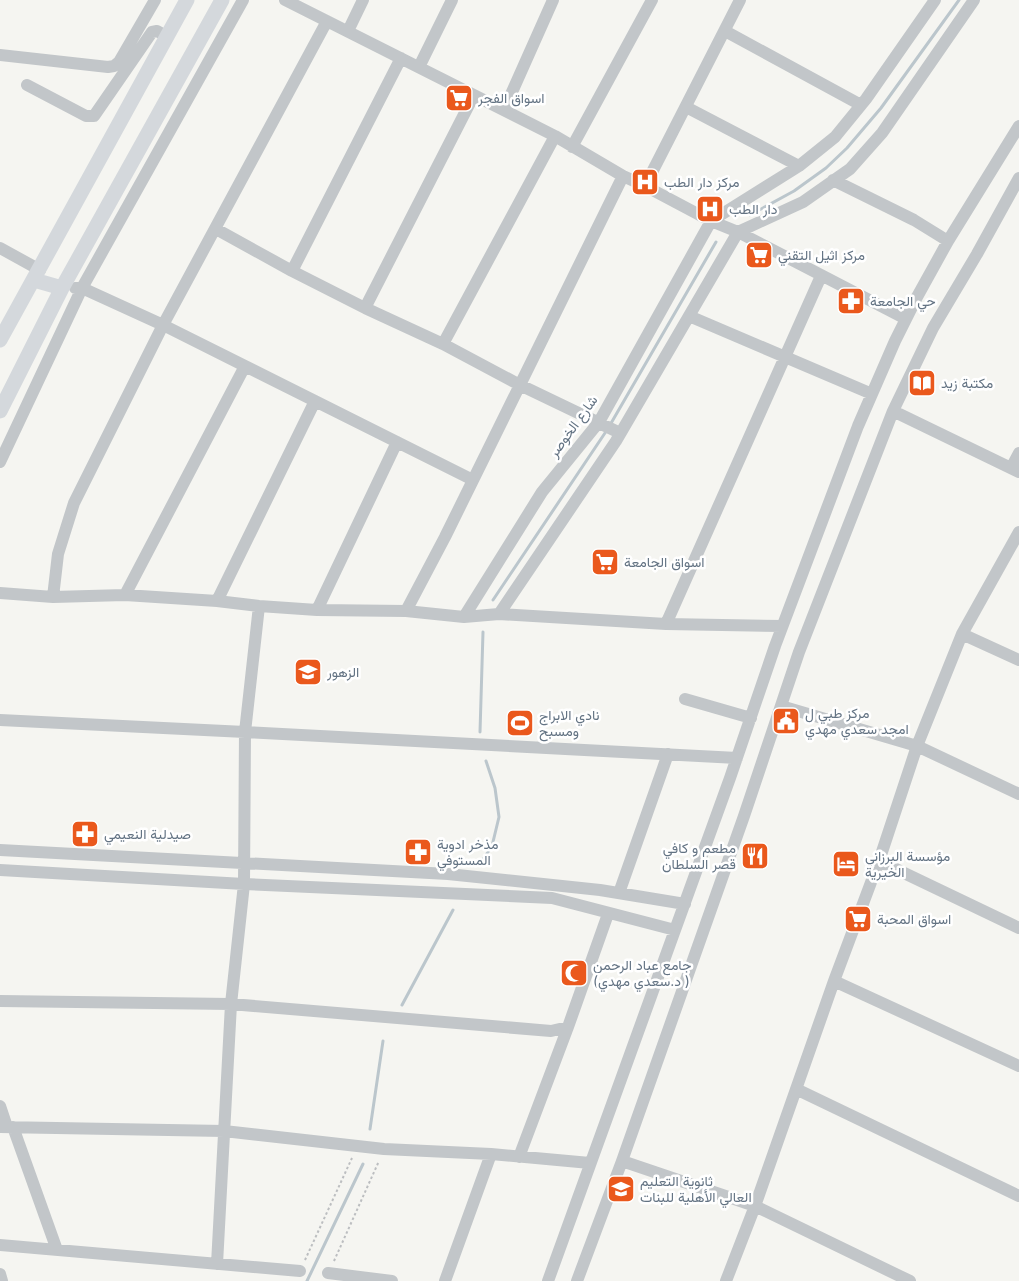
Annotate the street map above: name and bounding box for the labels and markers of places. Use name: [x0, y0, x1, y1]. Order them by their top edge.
supermarket icon: اسواق الفجر: [444, 83, 474, 113]
place label: اسواق الفجر: [477, 89, 545, 107]
hospital icon: مركز دار الطب: [630, 167, 660, 197]
place label: مركز دار الطب: [664, 173, 740, 191]
hospital icon: دار الطب: [695, 194, 725, 224]
place label: دار الطب: [729, 200, 778, 218]
supermarket icon: مركز اثيل التقني: [744, 240, 774, 270]
place label: مركز اثيل التقني: [778, 246, 865, 267]
pharmacy icon: حي الجامعة: [836, 286, 866, 316]
place label: حي الجامعة: [870, 292, 936, 313]
library icon: مكتبة زيد: [907, 368, 937, 398]
place label: مكتبة زيد: [941, 374, 993, 392]
supermarket icon: اسواق الجامعة: [590, 547, 620, 577]
place label: اسواق الجامعة: [624, 553, 705, 571]
school or university icon: الزهور: [293, 657, 323, 687]
place label: الزهور: [326, 663, 359, 681]
place label: مركز طبي ل امجد سعدي مهدي: [805, 704, 909, 741]
place label: نادي الابراج ومسبح: [539, 706, 600, 742]
public building icon: مركز طبي ل امجد سعدي مهدي: [771, 706, 801, 736]
sports icon: نادي الابراج ومسبح: [505, 708, 535, 738]
pharmacy icon: صيدلية النعيمي: [70, 819, 100, 849]
place label: صيدلية النعيمي: [104, 825, 191, 846]
place label: مذخر ادویة المستوفي: [437, 835, 498, 872]
pharmacy icon: مذخر ادویة المستوفي: [403, 837, 433, 867]
place label: مطعم و كافي قصر السلطان: [662, 839, 736, 873]
restaurant icon: مطعم و كافي قصر السلطان: [740, 841, 770, 871]
place label: مؤسسة البرزاني الخيرية: [865, 847, 950, 881]
hotel icon: مؤسسة البرزاني الخيرية: [831, 849, 861, 879]
supermarket icon: اسواق المحبة: [843, 904, 873, 934]
place label: اسواق المحبة: [877, 910, 951, 928]
place label: جامع عباد الرحمن (د.سعدي مهدي ): [593, 956, 691, 993]
mosque icon: جامع عباد الرحمن (د.سعدي مهدي ): [559, 958, 589, 988]
place label: ثانوية التعليم العالي الأهلية للبنات: [640, 1172, 752, 1209]
school or university icon: ثانوية التعليم العالي الأهلية للبنات: [606, 1174, 636, 1204]

